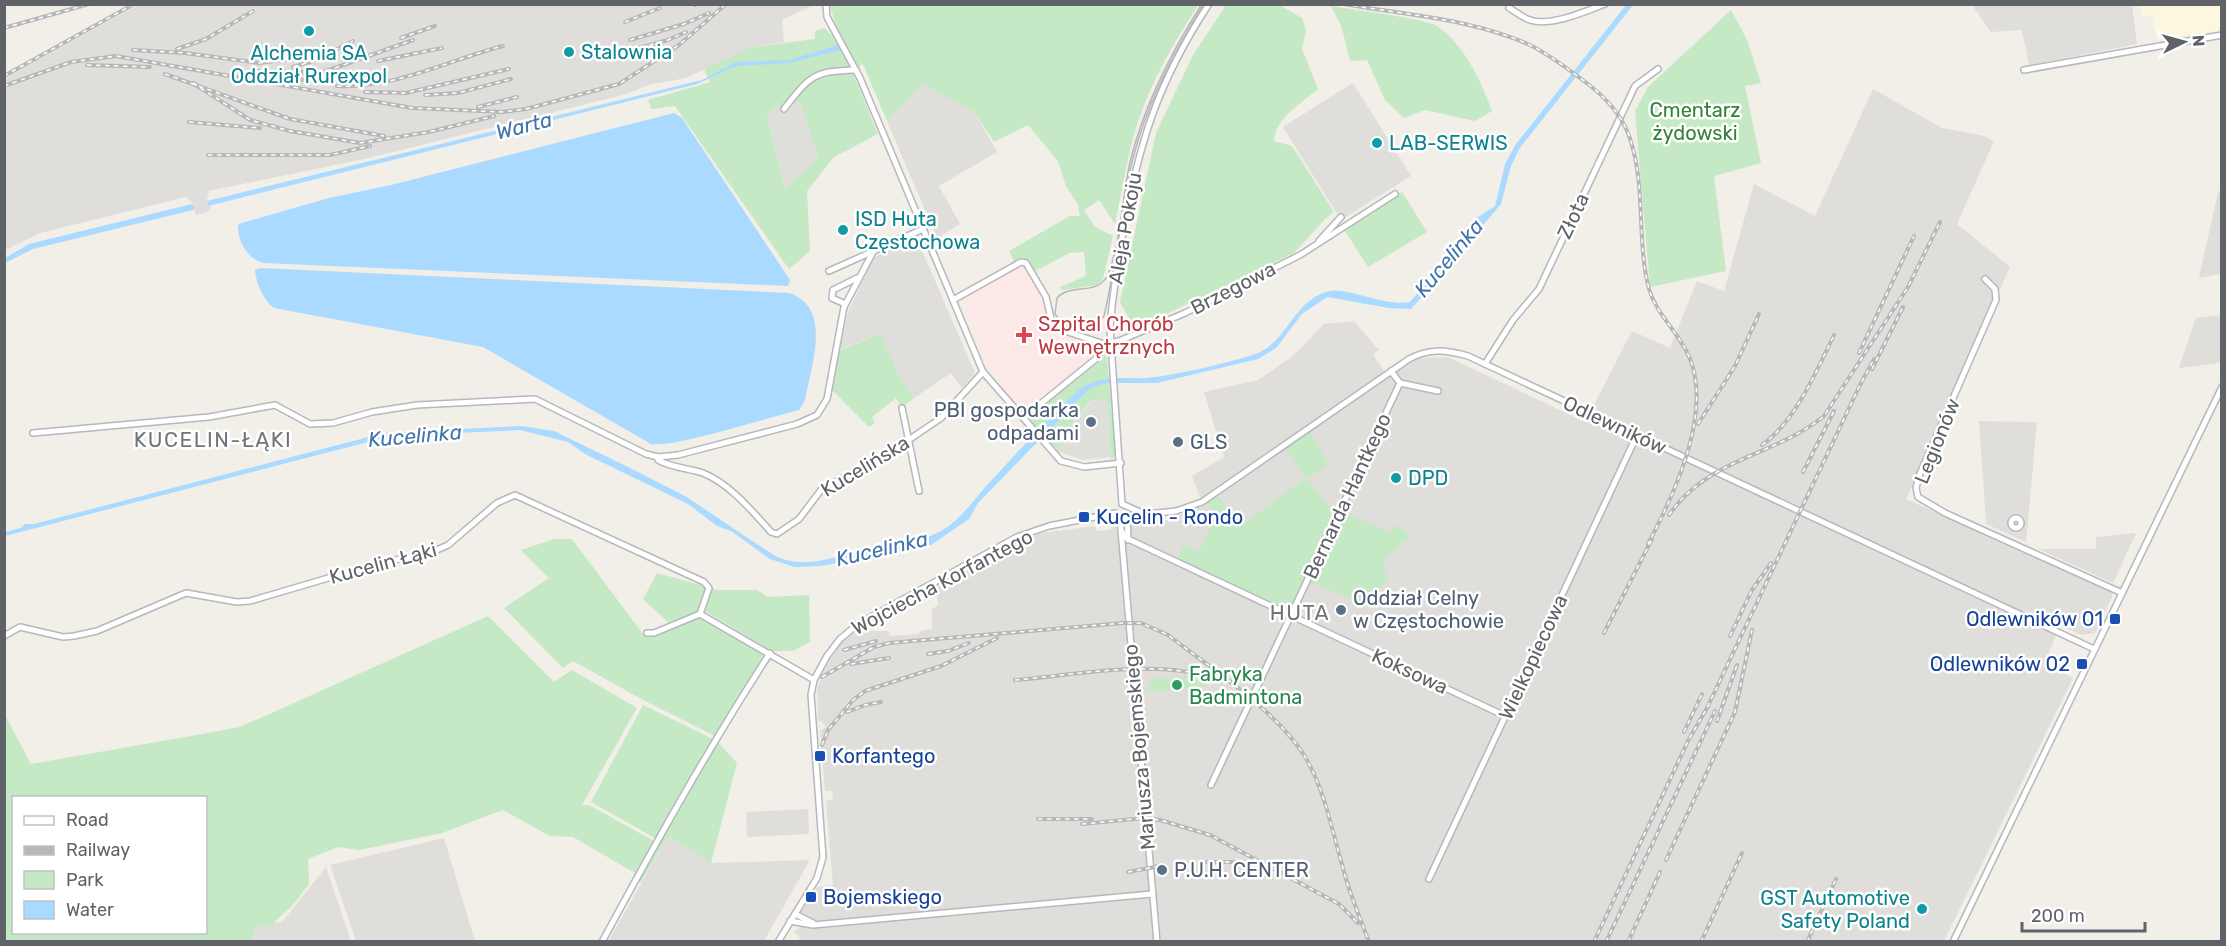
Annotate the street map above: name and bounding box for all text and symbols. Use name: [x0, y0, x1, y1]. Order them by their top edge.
north arrow: [2154, 12, 2214, 72]
marker: Alchemia SA Oddział Rurexpol: [302, 24, 316, 38]
text: N: [2188, 34, 2208, 47]
place label: Stalownia: [581, 40, 672, 64]
place label: Alchemia SA Oddział Rurexpol: [231, 41, 387, 88]
marker: Stalownia: [562, 45, 576, 59]
park label: Cmentarz żydowski: [1650, 98, 1740, 145]
water label: Warta: [493, 106, 555, 145]
place label: LAB-SERWIS: [1389, 131, 1508, 155]
marker: LAB-SERWIS: [1370, 136, 1384, 150]
street label: Aleja Pokoju: [1103, 170, 1147, 286]
street label: Złota: [1552, 189, 1594, 243]
place label: ISD Huta Częstochowa: [855, 207, 980, 254]
water label: Kucelinka: [1409, 214, 1488, 302]
marker: ISD Huta Częstochowa: [836, 223, 850, 237]
street label: Brzegowa: [1187, 256, 1279, 320]
place label: Szpital Chorób Wewnętrznych: [1038, 312, 1175, 359]
marker: Szpital Chorób Wewnętrznych: [1015, 326, 1033, 344]
street label: Odlewników: [1559, 391, 1671, 459]
street label: Legionów: [1909, 395, 1965, 487]
place label: PBI gospodarka odpadami: [934, 398, 1079, 445]
street label: Bernarda Hantkego: [1298, 409, 1396, 583]
marker: PBI gospodarka odpadami: [1084, 415, 1098, 429]
water label: Kucelinka: [367, 419, 463, 452]
district label: KUCELIN-ŁĄKI: [134, 427, 292, 452]
street label: Kucelińska: [816, 430, 914, 502]
place label: GLS: [1190, 430, 1227, 454]
marker: GLS: [1171, 435, 1185, 449]
place label: DPD: [1408, 466, 1448, 490]
marker: DPD: [1389, 471, 1403, 485]
place label: Kucelin - Rondo: [1096, 505, 1243, 529]
marker: Kucelin - Rondo: [1077, 510, 1091, 524]
street label: Wojciecha Korfantego: [847, 524, 1037, 640]
water label: Kucelinka: [833, 526, 930, 571]
street label: Kucelin Łąki: [327, 537, 439, 589]
place label: Oddział Celny w Częstochowie: [1353, 586, 1504, 633]
street label: Wielkopiecowa: [1494, 591, 1572, 723]
district label: HUTA: [1270, 600, 1330, 625]
marker: Oddział Celny w Częstochowie: [1334, 603, 1348, 617]
place label: Odlewników 01: [1966, 607, 2103, 631]
marker: Odlewników 01: [2108, 612, 2122, 626]
street label: Mariusza Bojemskiego: [1118, 643, 1160, 851]
street label: Koksowa: [1368, 643, 1452, 699]
place label: Odlewników 02: [1930, 652, 2070, 676]
marker: Odlewników 02: [2075, 657, 2089, 671]
place label: Fabryka Badmintona: [1189, 662, 1302, 709]
marker: Fabryka Badmintona: [1170, 678, 1184, 692]
place label: Korfantego: [832, 744, 936, 768]
marker: Korfantego: [813, 749, 827, 763]
legend: [12, 796, 207, 934]
text: Road: [66, 809, 109, 831]
text: Railway: [66, 839, 130, 861]
place label: P.U.H. CENTER: [1174, 858, 1309, 882]
marker: P.U.H. CENTER: [1155, 863, 1169, 877]
text: Park: [66, 869, 104, 891]
place label: Bojemskiego: [823, 885, 942, 909]
place label: GST Automotive Safety Poland: [1760, 886, 1910, 933]
marker: Bojemskiego: [804, 890, 818, 904]
scale bar: [2022, 895, 2145, 933]
text: Water: [66, 899, 114, 921]
marker: GST Automotive Safety Poland: [1915, 902, 1929, 916]
text: 200 m: [2031, 905, 2085, 927]

